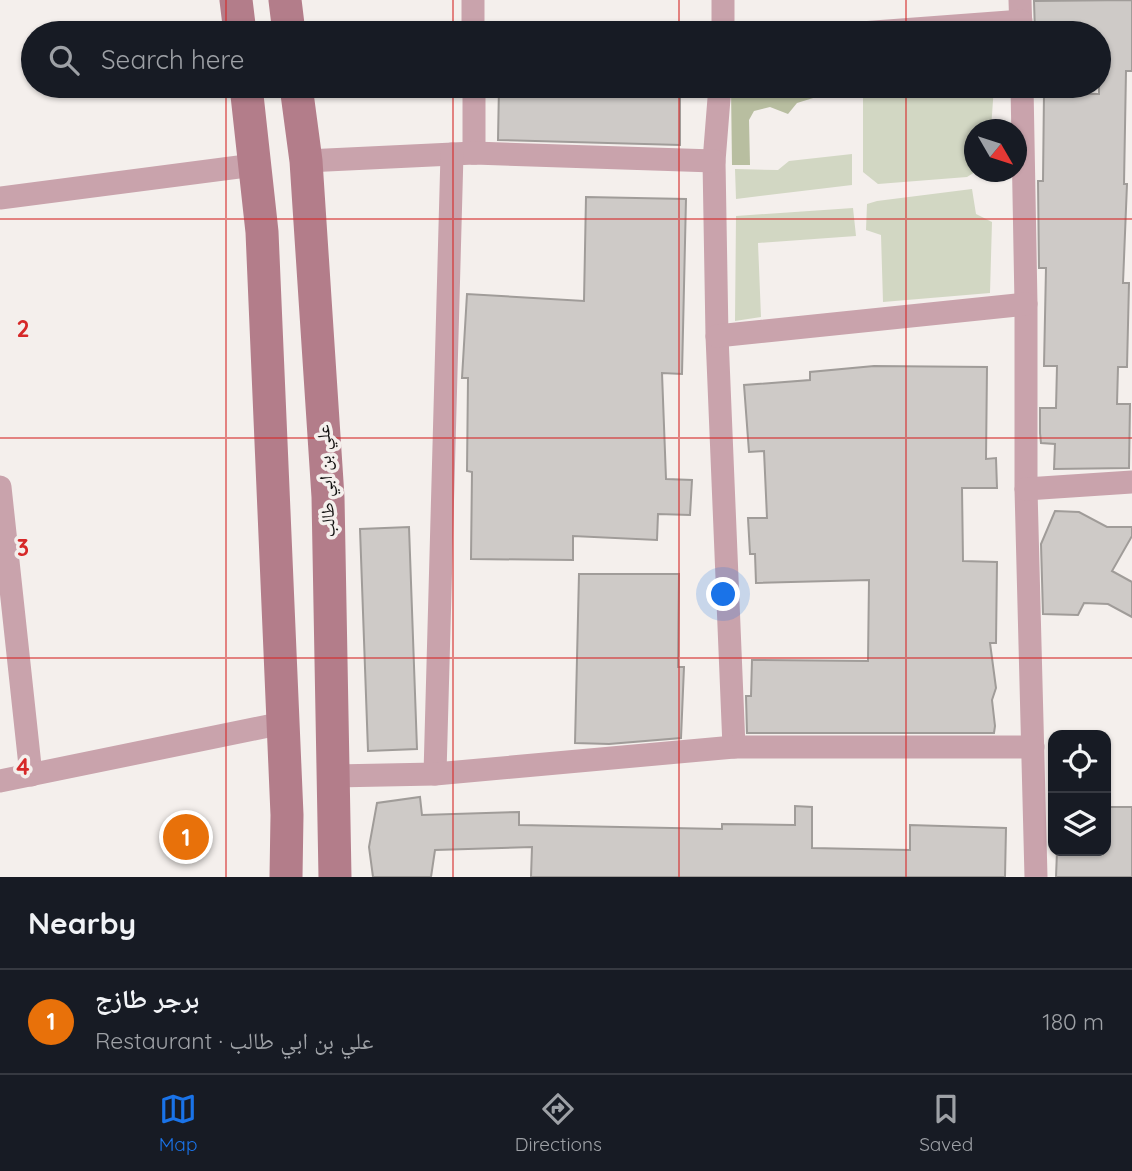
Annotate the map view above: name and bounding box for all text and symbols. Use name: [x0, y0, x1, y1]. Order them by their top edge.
search box: [21, 21, 1111, 98]
icon: search: [45, 41, 83, 79]
text: Search here: [101, 43, 245, 76]
north arrow: [964, 119, 1027, 182]
text: 2: [16, 314, 30, 343]
street label: علي بن ابي طالب: [311, 424, 344, 538]
text: 3: [17, 533, 29, 562]
your location: [706, 577, 740, 611]
map controls: [1048, 730, 1111, 856]
button: locate: [1048, 730, 1111, 793]
text: 4: [16, 752, 30, 781]
button: layers: [1048, 793, 1111, 856]
pin: 1: [163, 811, 209, 863]
text: Nearby: [28, 904, 136, 942]
text: برجر طازج: [95, 982, 199, 1015]
text: 1: [47, 1007, 55, 1036]
text: 180 m: [1042, 1007, 1104, 1036]
text: Restaurant · علي بن ابي طالب: [95, 1026, 373, 1055]
tab: Map: [159, 1090, 197, 1156]
tab: Directions: [515, 1090, 602, 1156]
tab: Saved: [919, 1090, 973, 1156]

